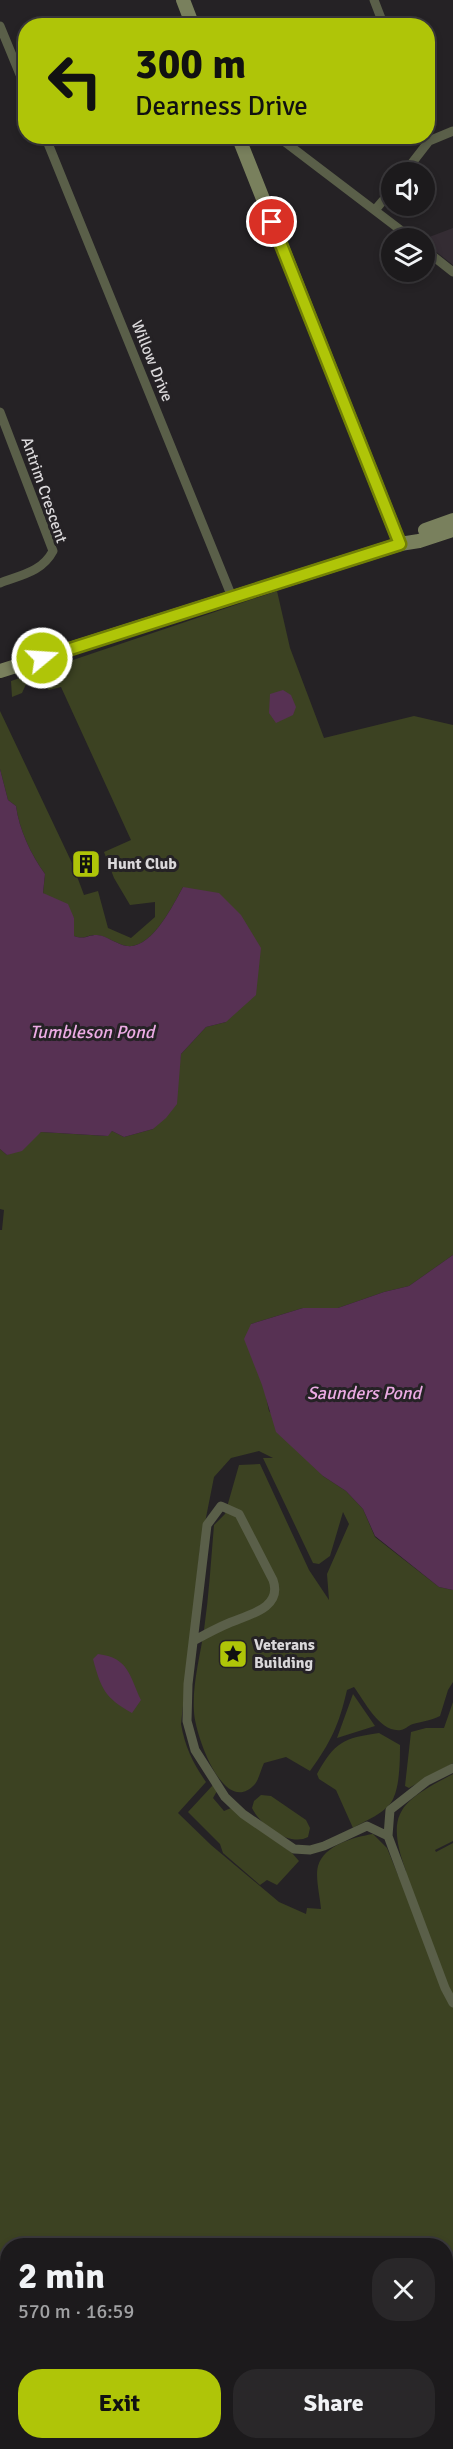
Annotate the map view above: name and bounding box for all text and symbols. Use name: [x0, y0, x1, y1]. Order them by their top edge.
text: 300 m: [135, 39, 246, 90]
icon: left: [36, 42, 114, 120]
text: Dearness Drive: [135, 90, 308, 123]
map controls: [381, 162, 435, 282]
button: sound: [381, 162, 435, 216]
pin: [246, 196, 297, 247]
icon: arrive: [255, 205, 288, 238]
button: layers: [381, 228, 435, 282]
street label: Willow Drive: [127, 317, 177, 405]
street label: Antrim Crescent: [16, 434, 72, 546]
position arrow: [10, 626, 74, 690]
building icon: Hunt Club: [70, 848, 102, 880]
place label: Hunt Club: [107, 854, 177, 874]
water label: Tumbleson Pond: [30, 1021, 157, 1043]
water label: Saunders Pond: [307, 1382, 424, 1404]
place label: Veterans Building: [254, 1635, 315, 1673]
place icon: Veterans Building: [217, 1638, 249, 1670]
text: 2 min: [18, 2254, 105, 2299]
button: close: [372, 2258, 435, 2321]
text: 570 m · 16:59: [18, 2299, 134, 2324]
button: Exit: [18, 2369, 221, 2438]
button: Share: [233, 2369, 435, 2438]

